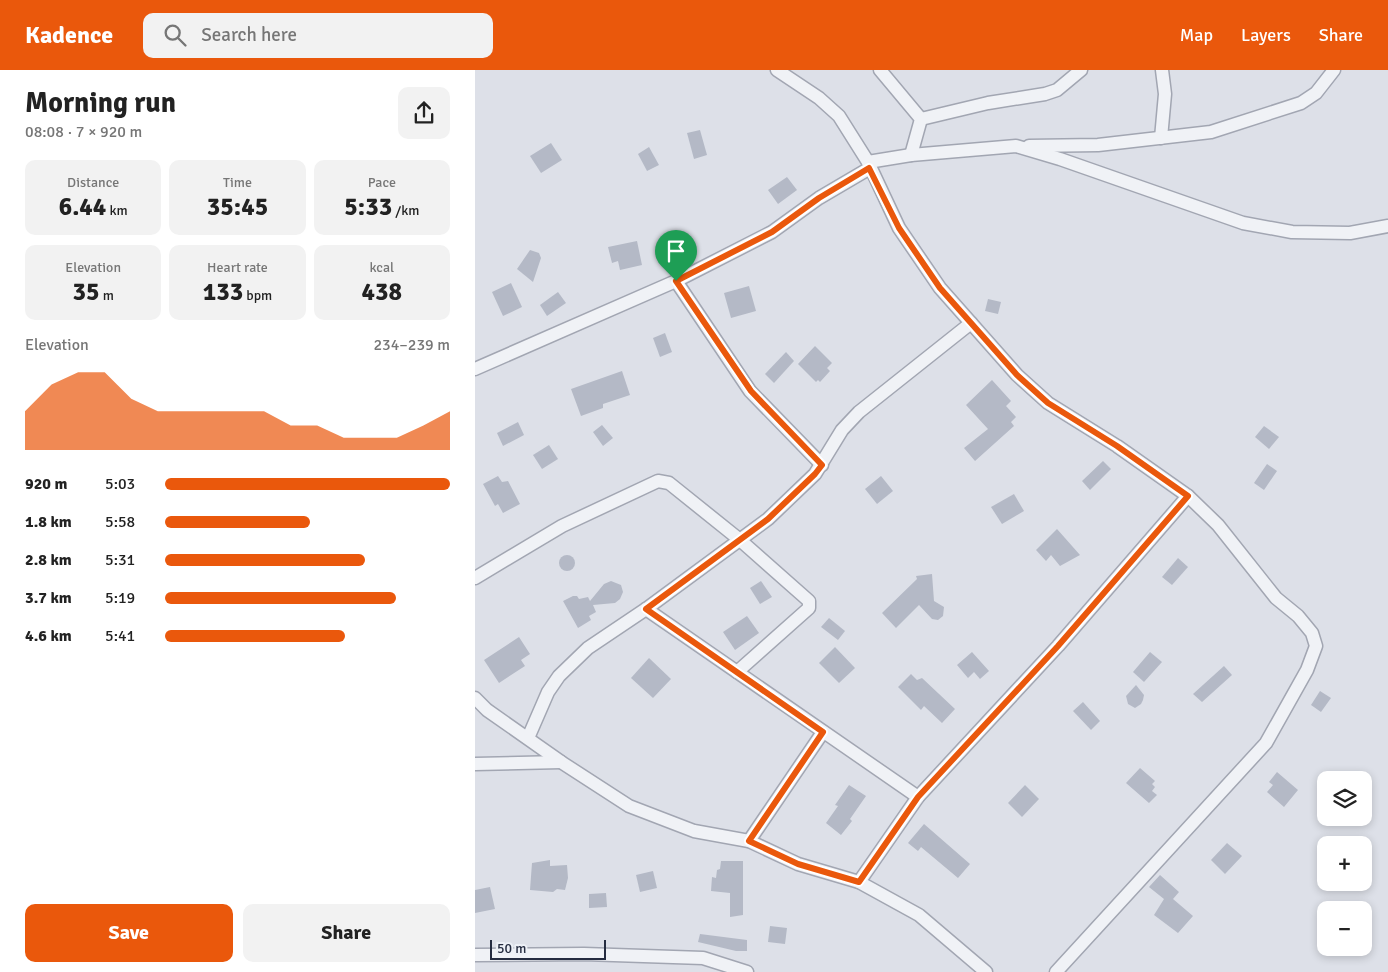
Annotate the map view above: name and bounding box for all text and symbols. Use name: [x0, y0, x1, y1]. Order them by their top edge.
search box: [143, 13, 493, 58]
text: Kadence: [25, 20, 113, 50]
icon: search: [161, 21, 189, 49]
text: Search here: [201, 23, 297, 47]
text: Map: [1180, 24, 1213, 46]
text: Layers: [1241, 24, 1291, 46]
text: Share: [1319, 24, 1363, 46]
text: Morning run: [25, 86, 176, 120]
button: share: [398, 87, 450, 139]
text: 08:08 · 7 × 920 m: [25, 122, 142, 142]
text: Distance: [67, 174, 119, 191]
text: Time: [223, 174, 252, 191]
text: Pace: [368, 174, 396, 191]
text: 6.44: [59, 191, 106, 222]
text: 35:45: [207, 191, 268, 222]
text: 5:33: [344, 191, 392, 222]
text: km: [106, 202, 128, 219]
text: /km: [392, 202, 419, 219]
pin: [655, 230, 697, 281]
icon: arrive: [662, 237, 690, 265]
text: Elevation: [65, 259, 121, 276]
text: Heart rate: [207, 259, 268, 276]
text: kcal: [370, 259, 394, 276]
text: 35: [73, 276, 100, 307]
text: 133: [203, 276, 243, 307]
text: 438: [362, 276, 402, 307]
text: m: [100, 287, 114, 304]
text: bpm: [243, 287, 272, 304]
text: Elevation: [25, 335, 89, 355]
text: 234–239 m: [373, 335, 450, 355]
text: 920 m: [25, 474, 67, 494]
text: 5:03: [105, 474, 135, 494]
text: 1.8 km: [25, 512, 72, 532]
text: 5:58: [105, 512, 135, 532]
text: 2.8 km: [25, 550, 72, 570]
text: 5:31: [105, 550, 135, 570]
text: 3.7 km: [25, 588, 72, 608]
text: 5:19: [105, 588, 135, 608]
text: 4.6 km: [25, 626, 72, 646]
text: 5:41: [105, 626, 135, 646]
map controls: [1317, 771, 1372, 956]
button: layers: [1317, 771, 1372, 826]
button: +: [1317, 836, 1372, 891]
button: −: [1317, 901, 1372, 956]
button: Save: [25, 904, 233, 962]
button: Share: [243, 904, 450, 962]
scale bar: [490, 937, 606, 960]
text: 50 m: [497, 940, 526, 957]

